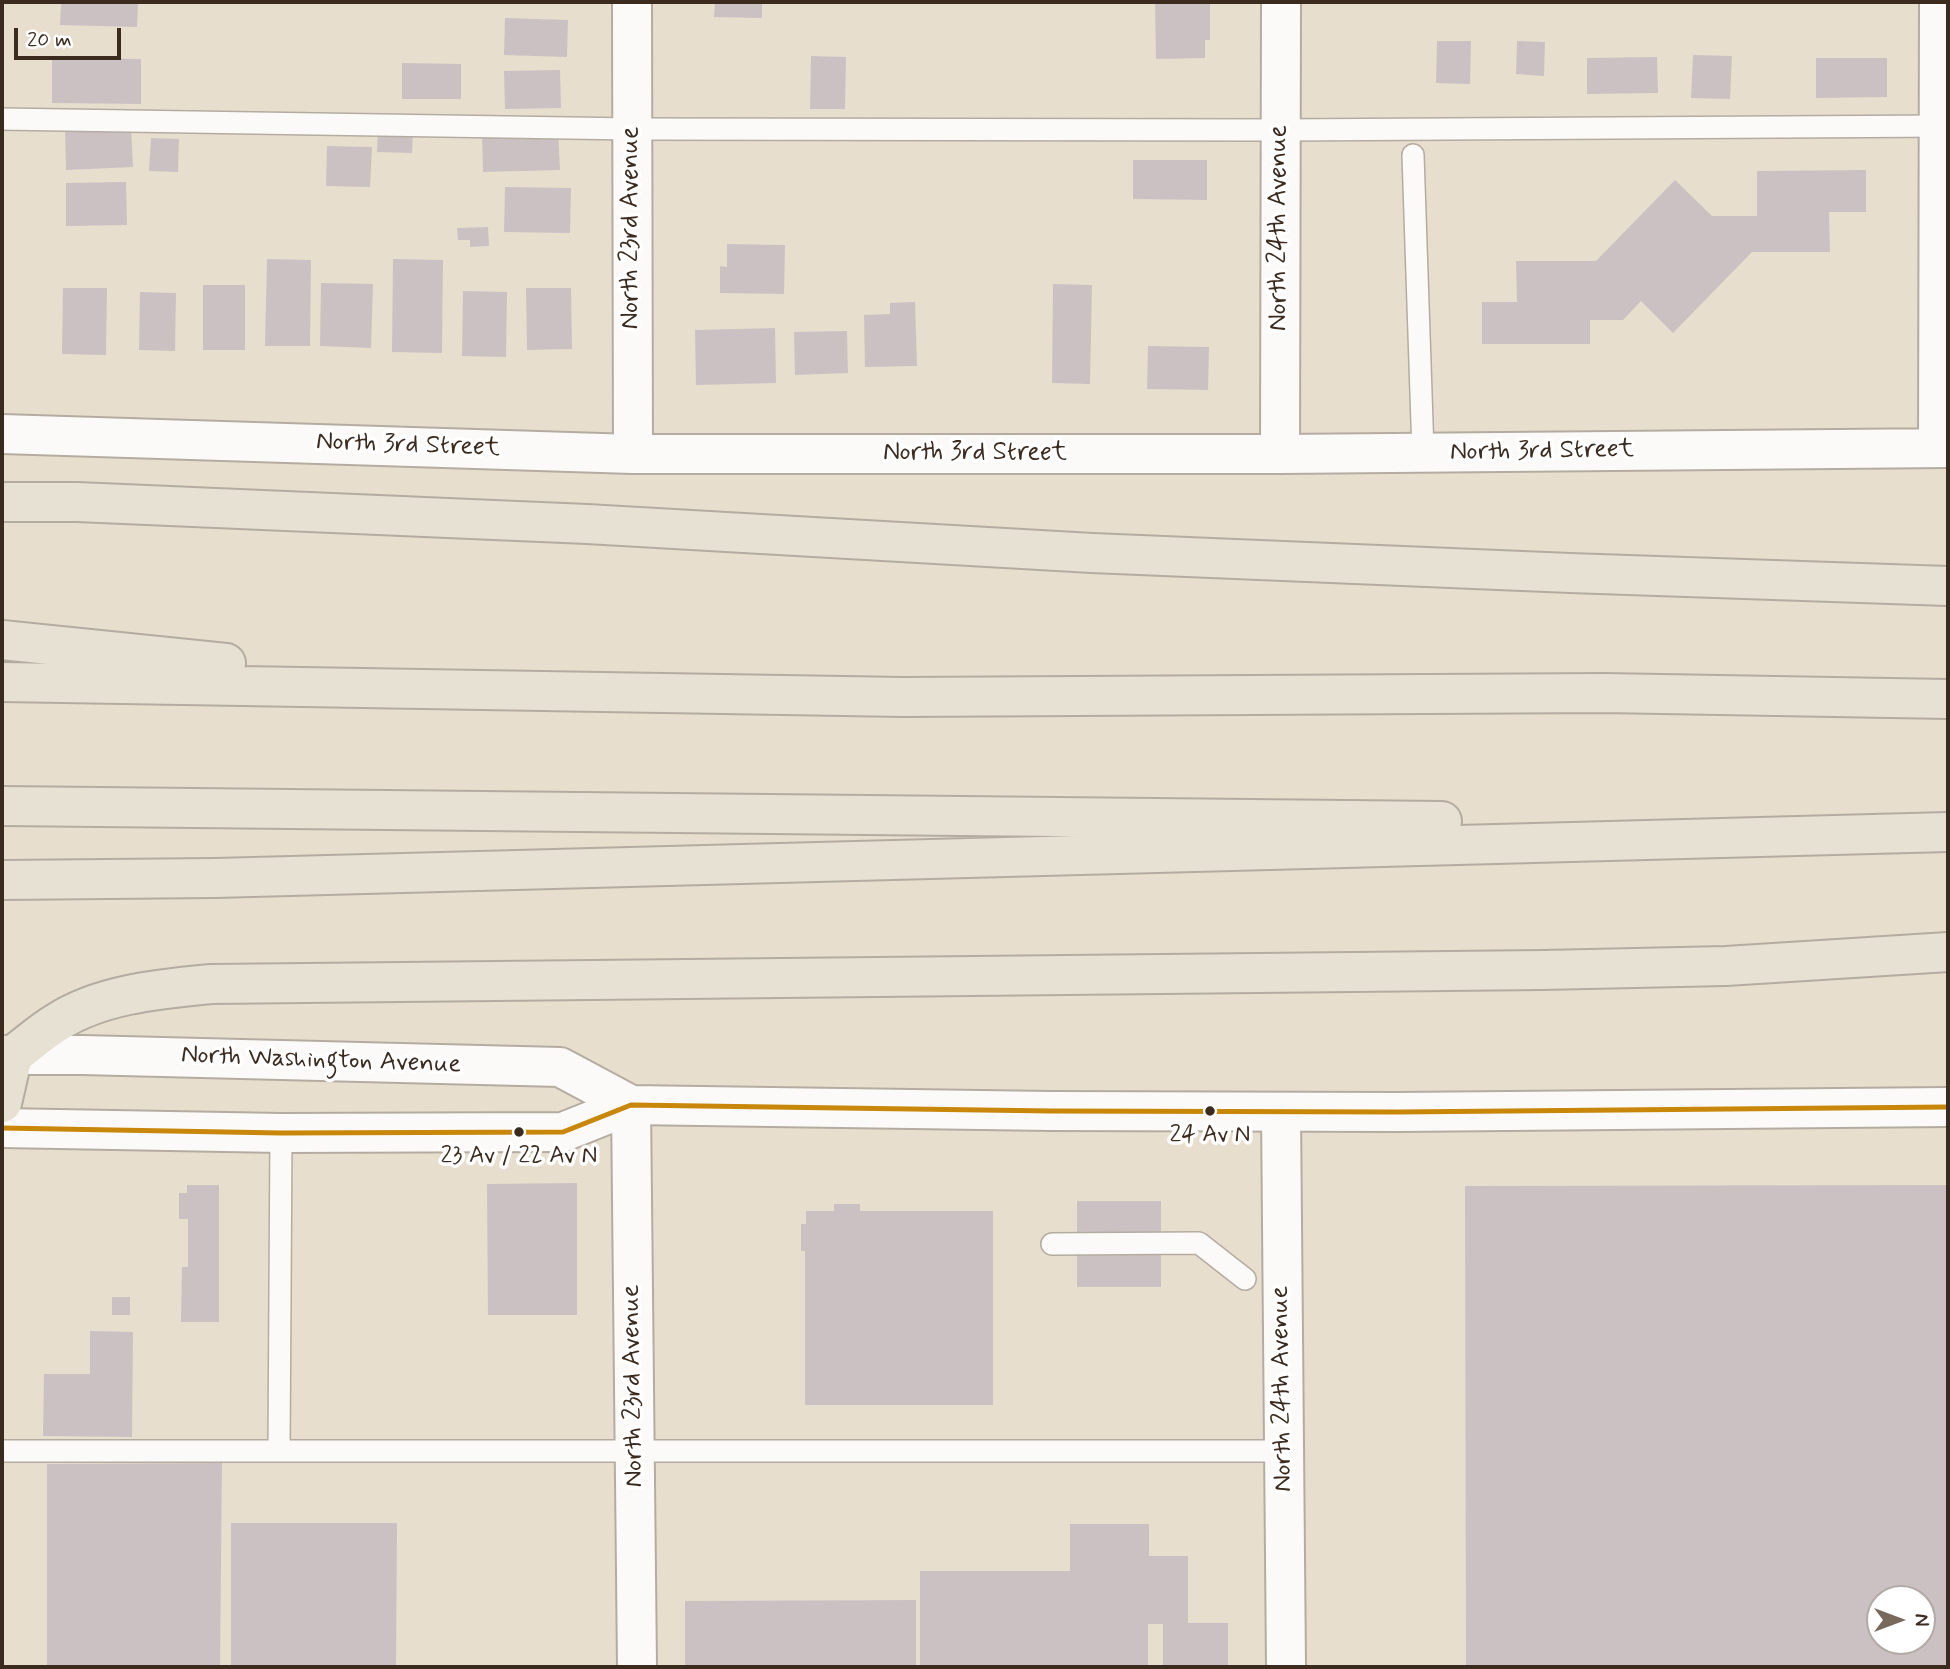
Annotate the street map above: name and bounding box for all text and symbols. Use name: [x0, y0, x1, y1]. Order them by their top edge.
scale bar: [18, 14, 124, 58]
text: 20 m: [27, 26, 72, 54]
street label: North 24th Avenue: [1264, 125, 1296, 331]
street label: North 23rd Avenue: [616, 126, 648, 330]
street label: North 3rd Street: [315, 427, 501, 465]
street label: North 3rd Street: [1450, 435, 1634, 469]
street label: North 3rd Street: [883, 438, 1067, 470]
street label: North Washington Avenue: [180, 1041, 462, 1081]
marker: 24 Av N: [1203, 1104, 1217, 1118]
place label: 24 Av N: [1169, 1122, 1251, 1150]
marker: 23 Av / 22 Av N: [512, 1125, 526, 1139]
place label: 23 Av / 22 Av N: [441, 1143, 597, 1171]
street label: North 23rd Avenue: [617, 1284, 651, 1488]
street label: North 24th Avenue: [1266, 1286, 1300, 1492]
north arrow: [1866, 1585, 1936, 1655]
text: N: [1908, 1614, 1933, 1626]

